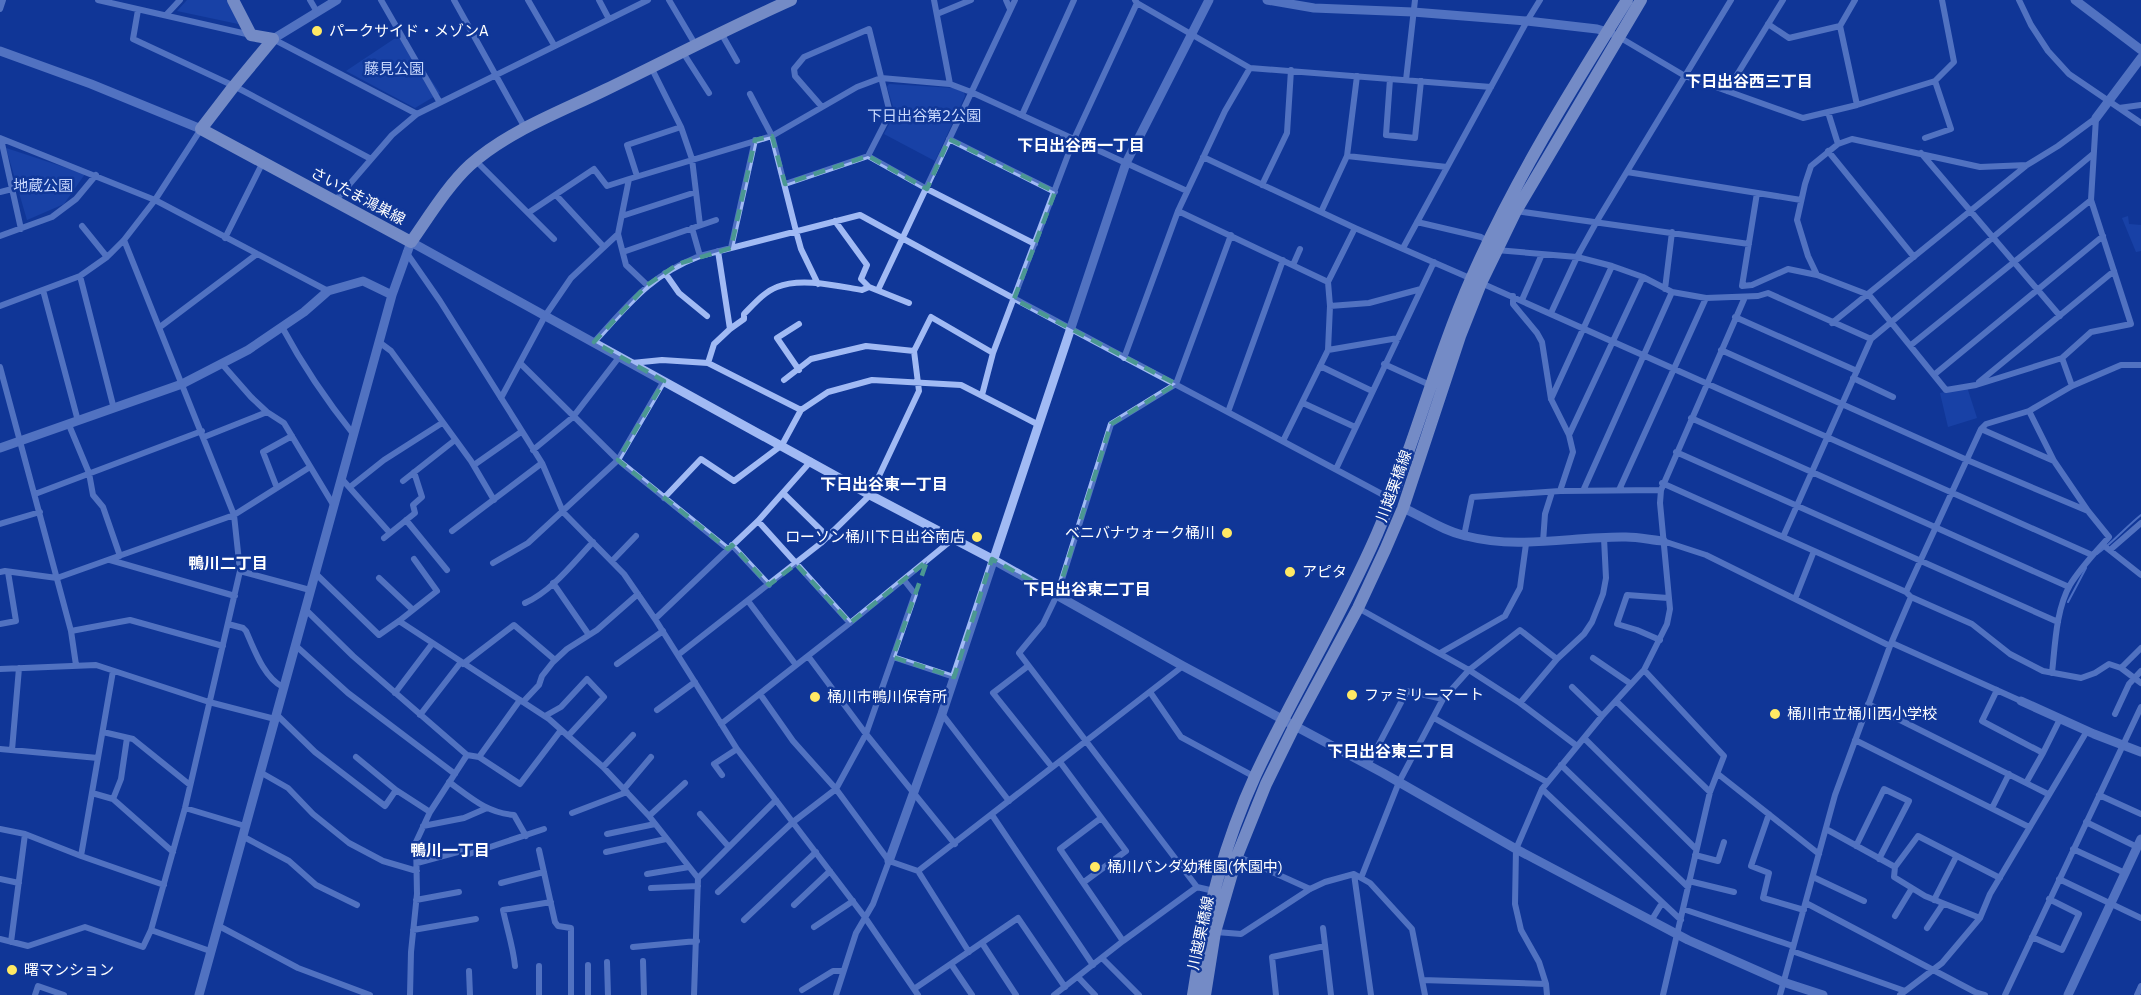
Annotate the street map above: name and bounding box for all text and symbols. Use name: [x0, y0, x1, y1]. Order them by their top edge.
place label: パークサイド・メゾンA: [329, 21, 489, 40]
marker: パークサイド・メゾンA: [310, 24, 324, 38]
park label: 藤見公園: [364, 59, 424, 78]
district label: 下日出谷西三丁目: [1685, 71, 1813, 91]
park label: 下日出谷第2公園: [867, 106, 981, 125]
district label: 下日出谷西一丁目: [1017, 135, 1145, 155]
street label: さいたま鴻巣線: [308, 163, 409, 228]
park label: 地蔵公園: [13, 176, 73, 195]
street label: 川越栗橋線: [1372, 447, 1415, 524]
district label: 下日出谷東一丁目: [820, 474, 948, 494]
place label: ベニバナウォーク桶川: [1065, 523, 1215, 542]
marker: ベニバナウォーク桶川: [1220, 526, 1234, 540]
place label: ローソン桶川下日出谷南店: [785, 527, 965, 546]
marker: ローソン桶川下日出谷南店: [970, 530, 984, 544]
district label: 鴨川二丁目: [188, 553, 268, 573]
place label: アピタ: [1302, 562, 1347, 581]
marker: アピタ: [1283, 565, 1297, 579]
district label: 下日出谷東二丁目: [1023, 579, 1151, 599]
place label: ファミリーマート: [1364, 685, 1484, 704]
place label: 桶川市鴨川保育所: [827, 687, 947, 706]
marker: ファミリーマート: [1345, 688, 1359, 702]
marker: 桶川市鴨川保育所: [808, 690, 822, 704]
place label: 桶川市立桶川西小学校: [1787, 704, 1937, 723]
marker: 桶川市立桶川西小学校: [1768, 707, 1782, 721]
district label: 下日出谷東三丁目: [1327, 741, 1455, 761]
district label: 鴨川一丁目: [410, 840, 490, 860]
place label: 桶川パンダ幼稚園(休園中): [1107, 857, 1283, 876]
marker: 桶川パンダ幼稚園(休園中): [1088, 860, 1102, 874]
street label: 川越栗橋線: [1183, 894, 1218, 972]
place label: 曙マンション: [24, 960, 114, 979]
marker: 曙マンション: [5, 963, 19, 977]

